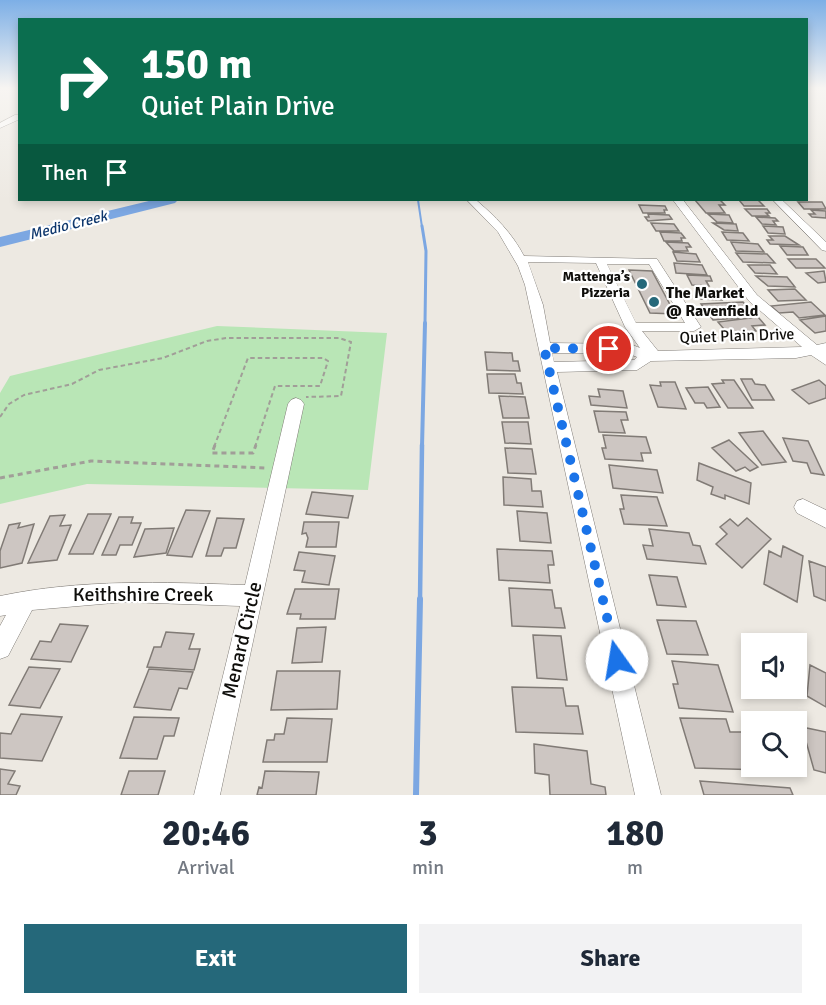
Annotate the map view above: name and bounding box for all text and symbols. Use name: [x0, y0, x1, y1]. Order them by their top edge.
text: 150 m: [141, 39, 252, 90]
icon: right: [42, 42, 120, 120]
text: Quiet Plain Drive: [141, 90, 335, 123]
icon: arrive: [100, 156, 133, 189]
text: Then: [42, 159, 88, 186]
water label: Medio Creek: [27, 206, 110, 243]
place label: Mattenga’s Pizzeria: [562, 268, 630, 301]
marker: Mattenga’s Pizzeria: [635, 277, 649, 291]
place label: The Market @ Ravenfield: [666, 283, 759, 321]
marker: The Market @ Ravenfield: [647, 295, 661, 309]
pin: [583, 323, 634, 374]
street label: Quiet Plain Drive: [679, 324, 795, 348]
icon: arrive: [592, 332, 625, 365]
street label: Menard Circle: [216, 579, 268, 701]
street label: Keithshire Creek: [73, 582, 213, 607]
position arrow: [585, 628, 649, 692]
map controls: [741, 633, 807, 777]
button: sound: [741, 633, 807, 699]
button: search: [741, 711, 807, 777]
text: 20:46: [162, 811, 250, 856]
text: 3: [418, 811, 438, 856]
text: 180: [606, 811, 664, 856]
text: Arrival: [177, 855, 235, 880]
text: min: [412, 855, 444, 880]
text: m: [627, 855, 643, 880]
button: Exit: [24, 924, 407, 993]
button: Share: [419, 924, 802, 993]

